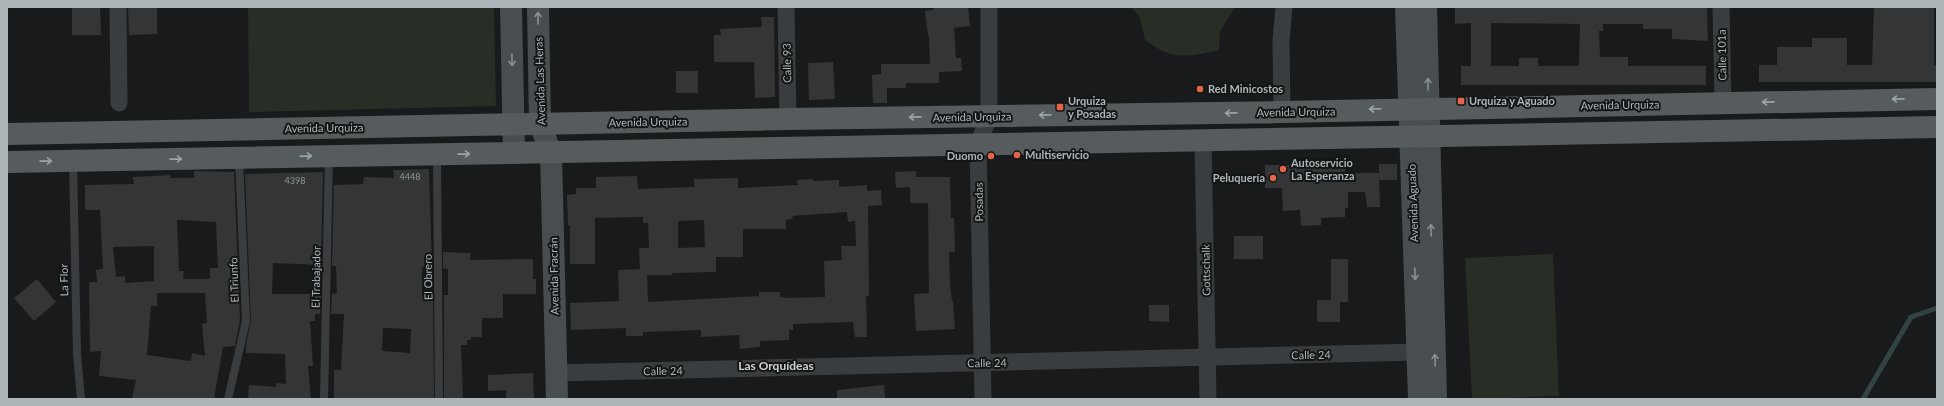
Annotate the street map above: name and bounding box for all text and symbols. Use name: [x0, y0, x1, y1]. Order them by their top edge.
one-way arrow: [534, 12, 542, 25]
street label: Calle 101a: [1715, 29, 1728, 81]
street label: Avenida Las Heras: [531, 36, 548, 125]
street label: Calle 93: [780, 43, 793, 83]
one-way arrow: [508, 53, 516, 66]
one-way arrow: [1424, 78, 1431, 91]
place label: Red Minicostos: [1208, 82, 1283, 95]
marker: Red Minicostos: [1195, 84, 1205, 94]
place label: Urquiza y Posadas: [1068, 94, 1116, 120]
place label: Urquiza y Aguado: [1469, 94, 1555, 107]
marker: Urquiza y Aguado: [1456, 96, 1466, 106]
one-way arrow: [1892, 96, 1905, 103]
street label: Avenida Urquiza: [1581, 97, 1659, 112]
one-way arrow: [1762, 98, 1775, 106]
marker: Urquiza y Posadas: [1055, 102, 1065, 112]
street label: Avenida Urquiza: [1257, 104, 1335, 119]
one-way arrow: [1369, 106, 1382, 113]
street label: Avenida Urquiza: [933, 109, 1011, 124]
one-way arrow: [1225, 109, 1238, 117]
one-way arrow: [1039, 112, 1052, 119]
one-way arrow: [909, 113, 922, 121]
street label: Avenida Urquiza: [609, 114, 687, 129]
street label: Avenida Urquiza: [285, 120, 363, 135]
place label: Multiservicio: [1025, 148, 1089, 161]
place label: Duomo: [947, 149, 983, 162]
one-way arrow: [457, 150, 470, 157]
marker: Multiservicio: [1012, 150, 1022, 160]
marker: Duomo: [986, 151, 996, 161]
one-way arrow: [299, 152, 312, 160]
one-way arrow: [169, 155, 182, 163]
place label: Autoservicio La Esperanza: [1290, 156, 1355, 182]
one-way arrow: [39, 157, 52, 165]
marker: Autoservicio La Esperanza: [1278, 164, 1288, 174]
street label: Avenida Aguado: [1405, 164, 1420, 242]
house number: 4448: [400, 171, 420, 182]
place label: Peluquería: [1213, 171, 1265, 184]
marker: Peluquería: [1268, 173, 1278, 183]
house number: 4398: [285, 175, 305, 186]
street label: Posadas: [972, 182, 985, 222]
one-way arrow: [1428, 224, 1435, 237]
street label: Avenida Fracrán: [546, 237, 561, 315]
street label: Gottschalk: [1199, 244, 1212, 296]
street label: El Trabajador: [308, 246, 323, 308]
street label: El Obrero: [421, 254, 434, 300]
street label: El Triunfo: [226, 257, 241, 303]
street label: La Flor: [57, 263, 70, 297]
one-way arrow: [1411, 267, 1419, 280]
street label: Calle 24: [1291, 348, 1331, 361]
one-way arrow: [1432, 354, 1439, 367]
street label: Calle 24: [967, 356, 1007, 369]
district label: Las Orquídeas: [738, 358, 814, 373]
street label: Calle 24: [643, 364, 683, 377]

